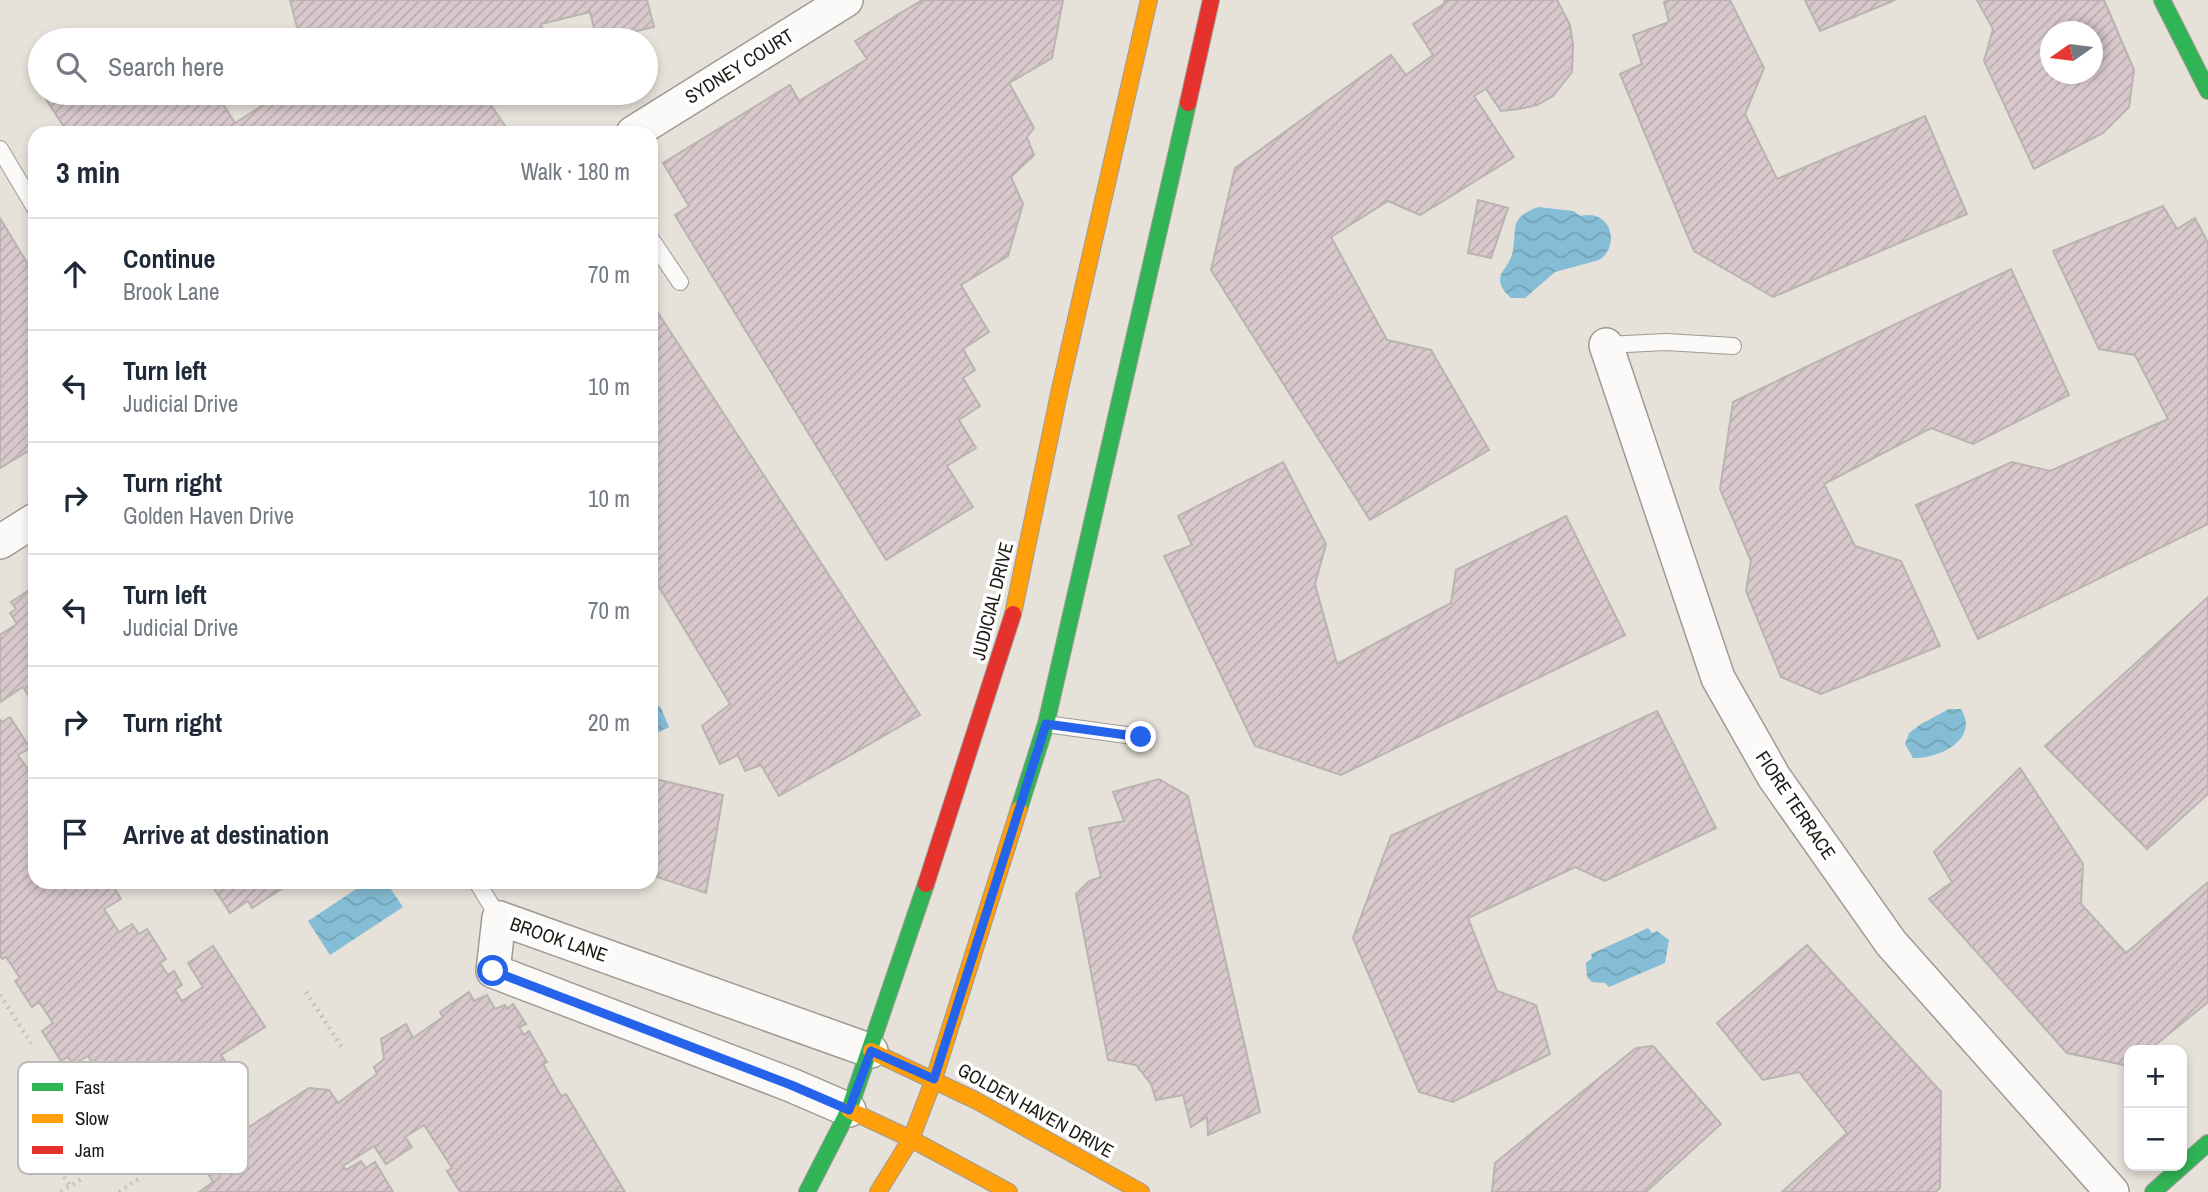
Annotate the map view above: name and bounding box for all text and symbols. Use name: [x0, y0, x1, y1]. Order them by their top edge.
north arrow: [2040, 21, 2103, 84]
street label: SYDNEY COURT: [680, 22, 799, 110]
search box: [28, 28, 658, 105]
icon: search: [52, 48, 90, 86]
text: Search here: [108, 49, 224, 84]
text: 3 min: [56, 152, 120, 192]
text: Walk · 180 m: [521, 156, 630, 187]
text: Continue: [123, 241, 215, 276]
icon: ahead: [56, 255, 94, 293]
text: 70 m: [588, 259, 630, 290]
text: Brook Lane: [123, 276, 219, 307]
text: Turn left: [123, 353, 207, 388]
icon: left: [56, 367, 94, 405]
text: 10 m: [588, 371, 630, 402]
text: Judicial Drive: [123, 388, 238, 419]
text: Turn right: [123, 465, 222, 500]
icon: right: [56, 479, 94, 517]
text: 10 m: [588, 483, 630, 514]
text: Golden Haven Drive: [123, 500, 294, 531]
street label: JUDICIAL DRIVE: [965, 539, 1019, 663]
text: Turn left: [123, 577, 207, 612]
icon: left: [56, 591, 94, 629]
text: 70 m: [588, 595, 630, 626]
text: Judicial Drive: [123, 612, 238, 643]
icon: right: [56, 703, 94, 741]
text: Turn right: [123, 705, 222, 740]
text: 20 m: [588, 707, 630, 738]
route end: [1125, 721, 1156, 752]
street label: FIORE TERRACE: [1750, 745, 1842, 865]
icon: arrive: [56, 815, 94, 853]
text: Arrive at destination: [123, 817, 329, 852]
street label: BROOK LANE: [507, 910, 611, 968]
route start: [477, 955, 508, 986]
map controls: [2124, 1045, 2187, 1171]
button: +: [2124, 1045, 2187, 1108]
street label: GOLDEN HAVEN DRIVE: [953, 1056, 1119, 1164]
legend: [18, 1062, 248, 1174]
text: Fast: [75, 1074, 105, 1100]
text: Slow: [75, 1105, 110, 1131]
button: −: [2124, 1108, 2187, 1171]
text: Jam: [75, 1137, 104, 1163]

